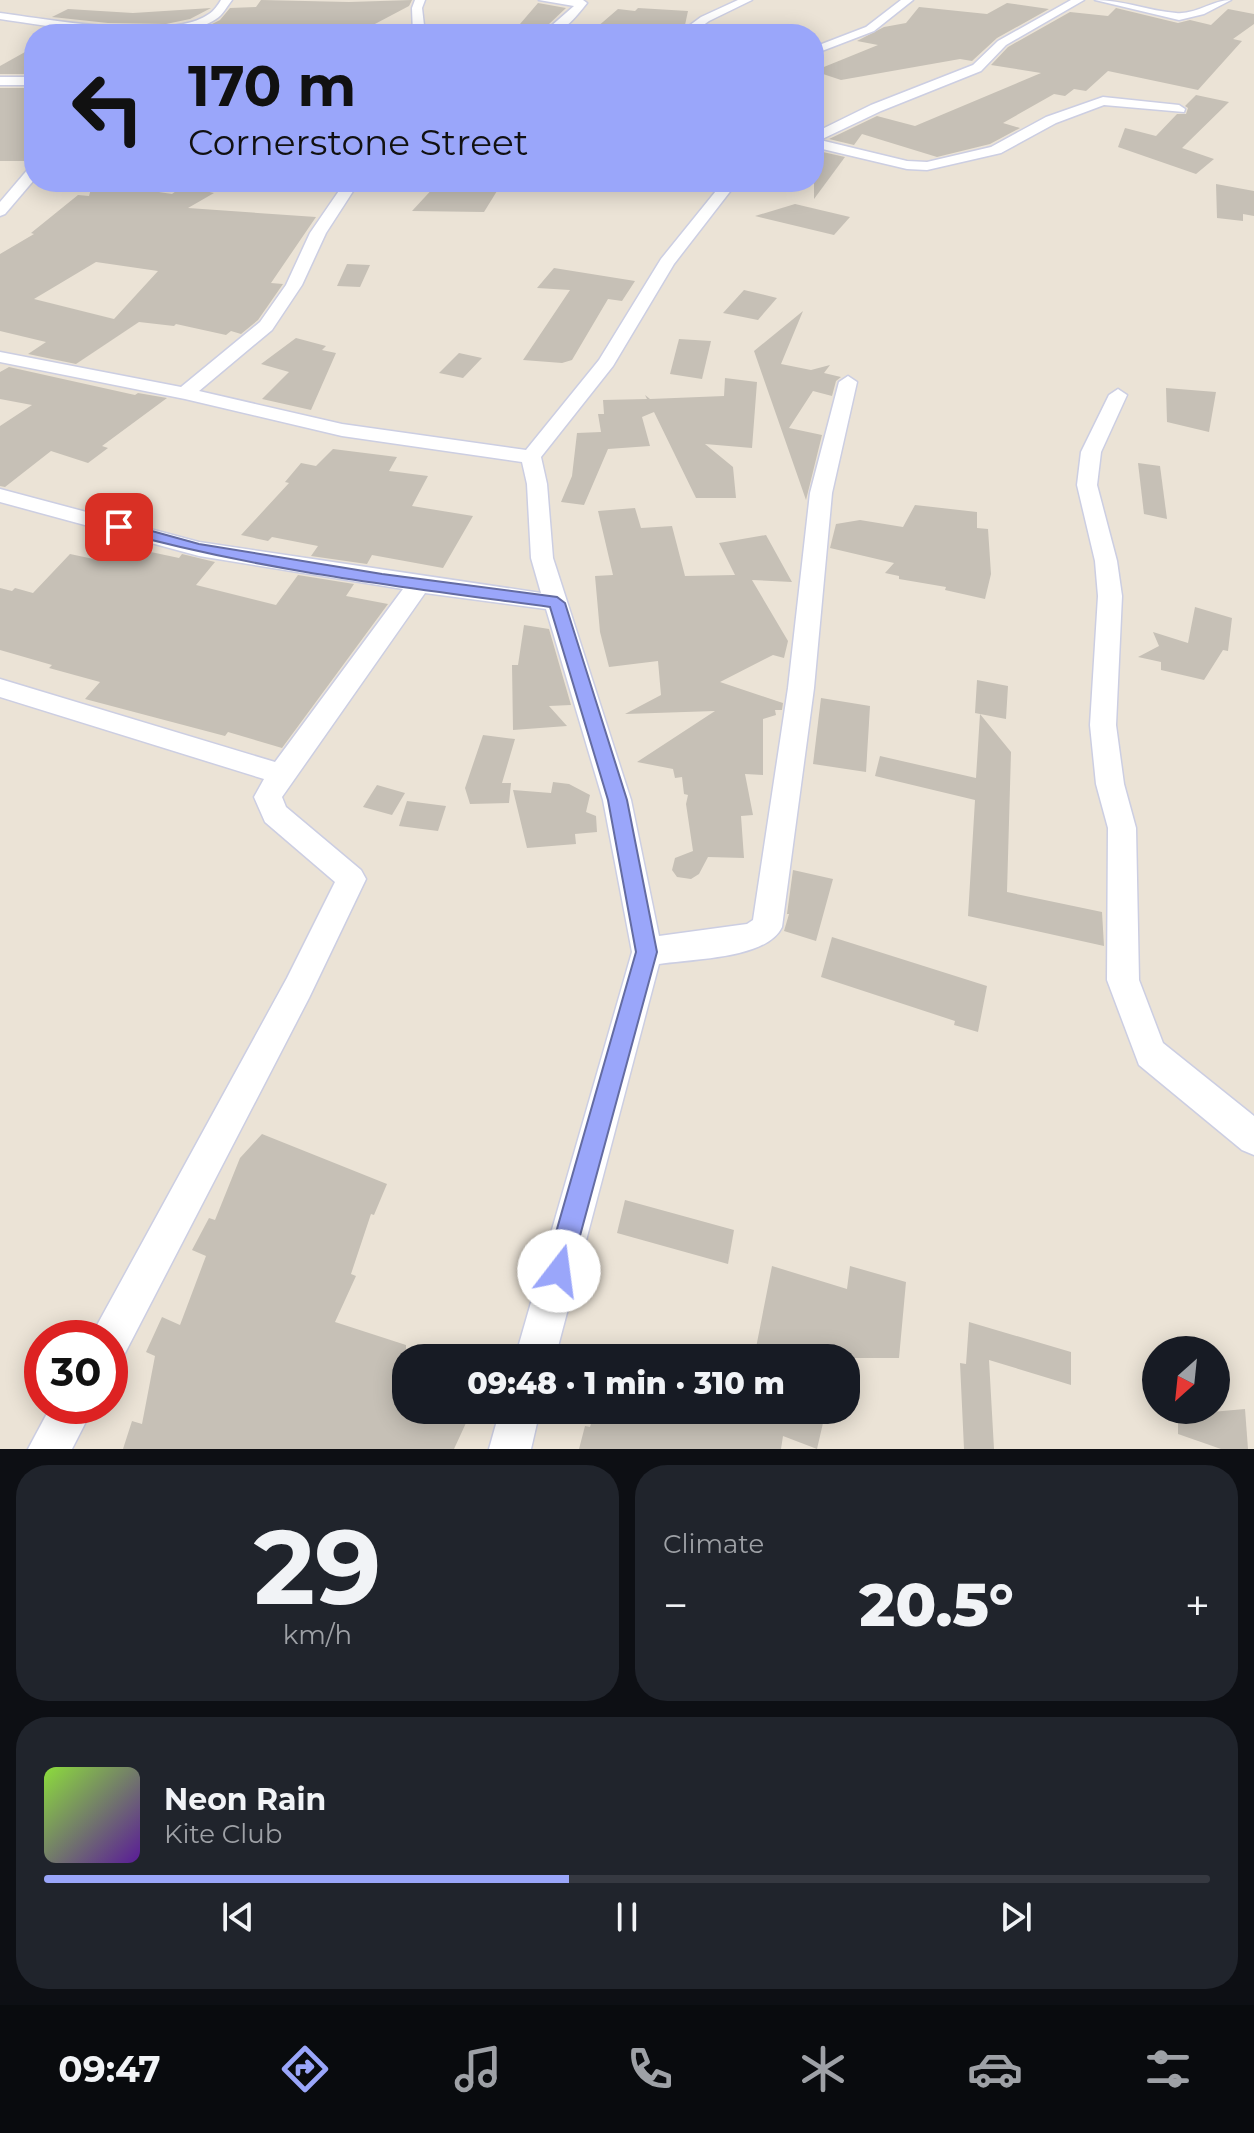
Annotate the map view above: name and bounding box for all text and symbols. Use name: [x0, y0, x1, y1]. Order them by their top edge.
text: 170 m: [188, 52, 356, 120]
icon: left: [56, 56, 160, 160]
text: Cornerstone Street: [188, 120, 528, 164]
pin: [85, 493, 153, 561]
icon: arrive: [97, 505, 141, 549]
position arrow: [517, 1229, 601, 1313]
speed limit sign: 30: [24, 1320, 128, 1424]
north arrow: [1142, 1336, 1230, 1424]
map controls: [1142, 1336, 1230, 1424]
text: 09:48 · 1 min · 310 m: [467, 1365, 785, 1402]
text: 29: [254, 1503, 381, 1630]
text: Climate: [663, 1528, 764, 1560]
text: 20.5°: [859, 1568, 1014, 1641]
text: −: [663, 1578, 688, 1632]
text: +: [1185, 1578, 1210, 1632]
text: km/h: [283, 1619, 352, 1651]
text: Neon Rain: [164, 1781, 326, 1818]
text: Kite Club: [164, 1818, 282, 1850]
icon: previous: [216, 1895, 260, 1939]
icon: pause: [605, 1895, 649, 1939]
icon: next: [994, 1895, 1038, 1939]
icon: directions: [277, 2041, 333, 2097]
icon: music: [450, 2041, 506, 2097]
icon: phone: [622, 2041, 678, 2097]
icon: climate: [795, 2041, 851, 2097]
icon: car: [967, 2041, 1023, 2097]
icon: filters: [1140, 2041, 1196, 2097]
text: 09:47: [58, 2047, 161, 2091]

